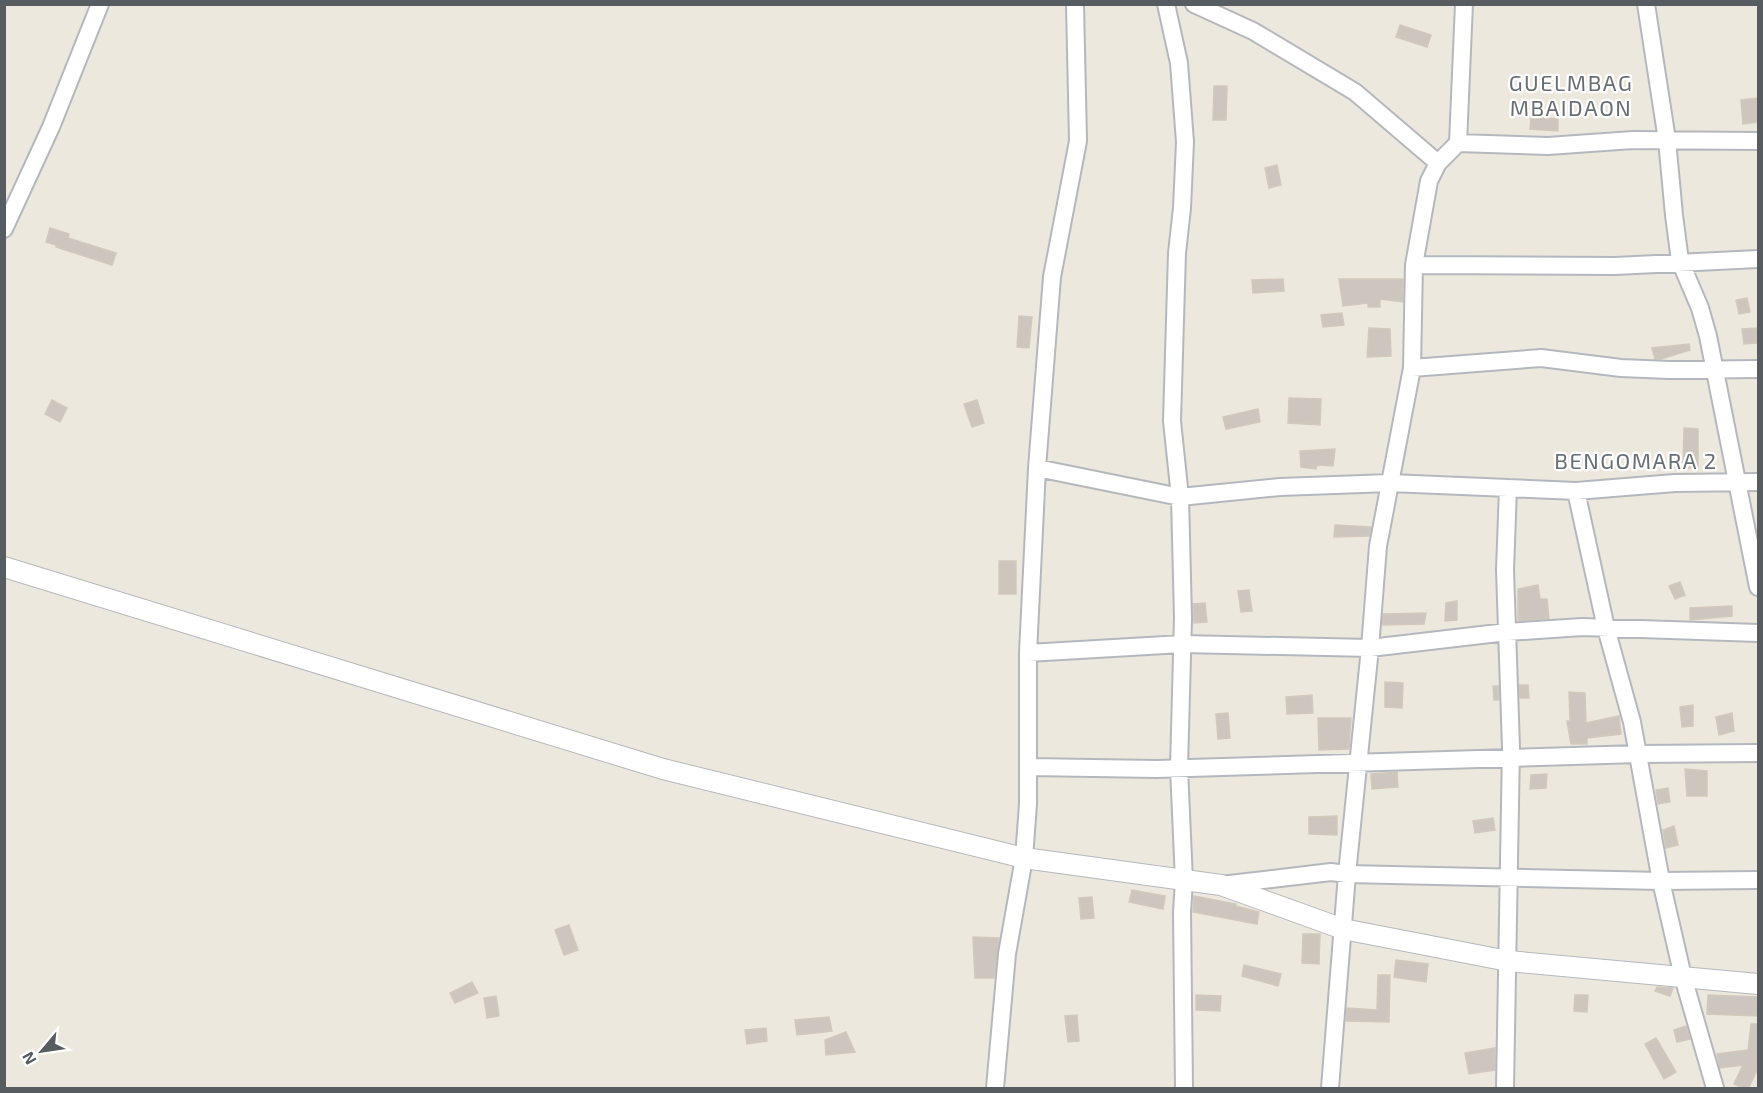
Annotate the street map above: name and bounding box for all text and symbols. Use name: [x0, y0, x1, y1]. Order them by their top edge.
district label: GUELMBAG MBAIDAON: [1509, 69, 1633, 120]
district label: BENGOMARA 2: [1554, 447, 1718, 473]
north arrow: [12, 1021, 72, 1081]
text: N: [17, 1049, 40, 1068]

